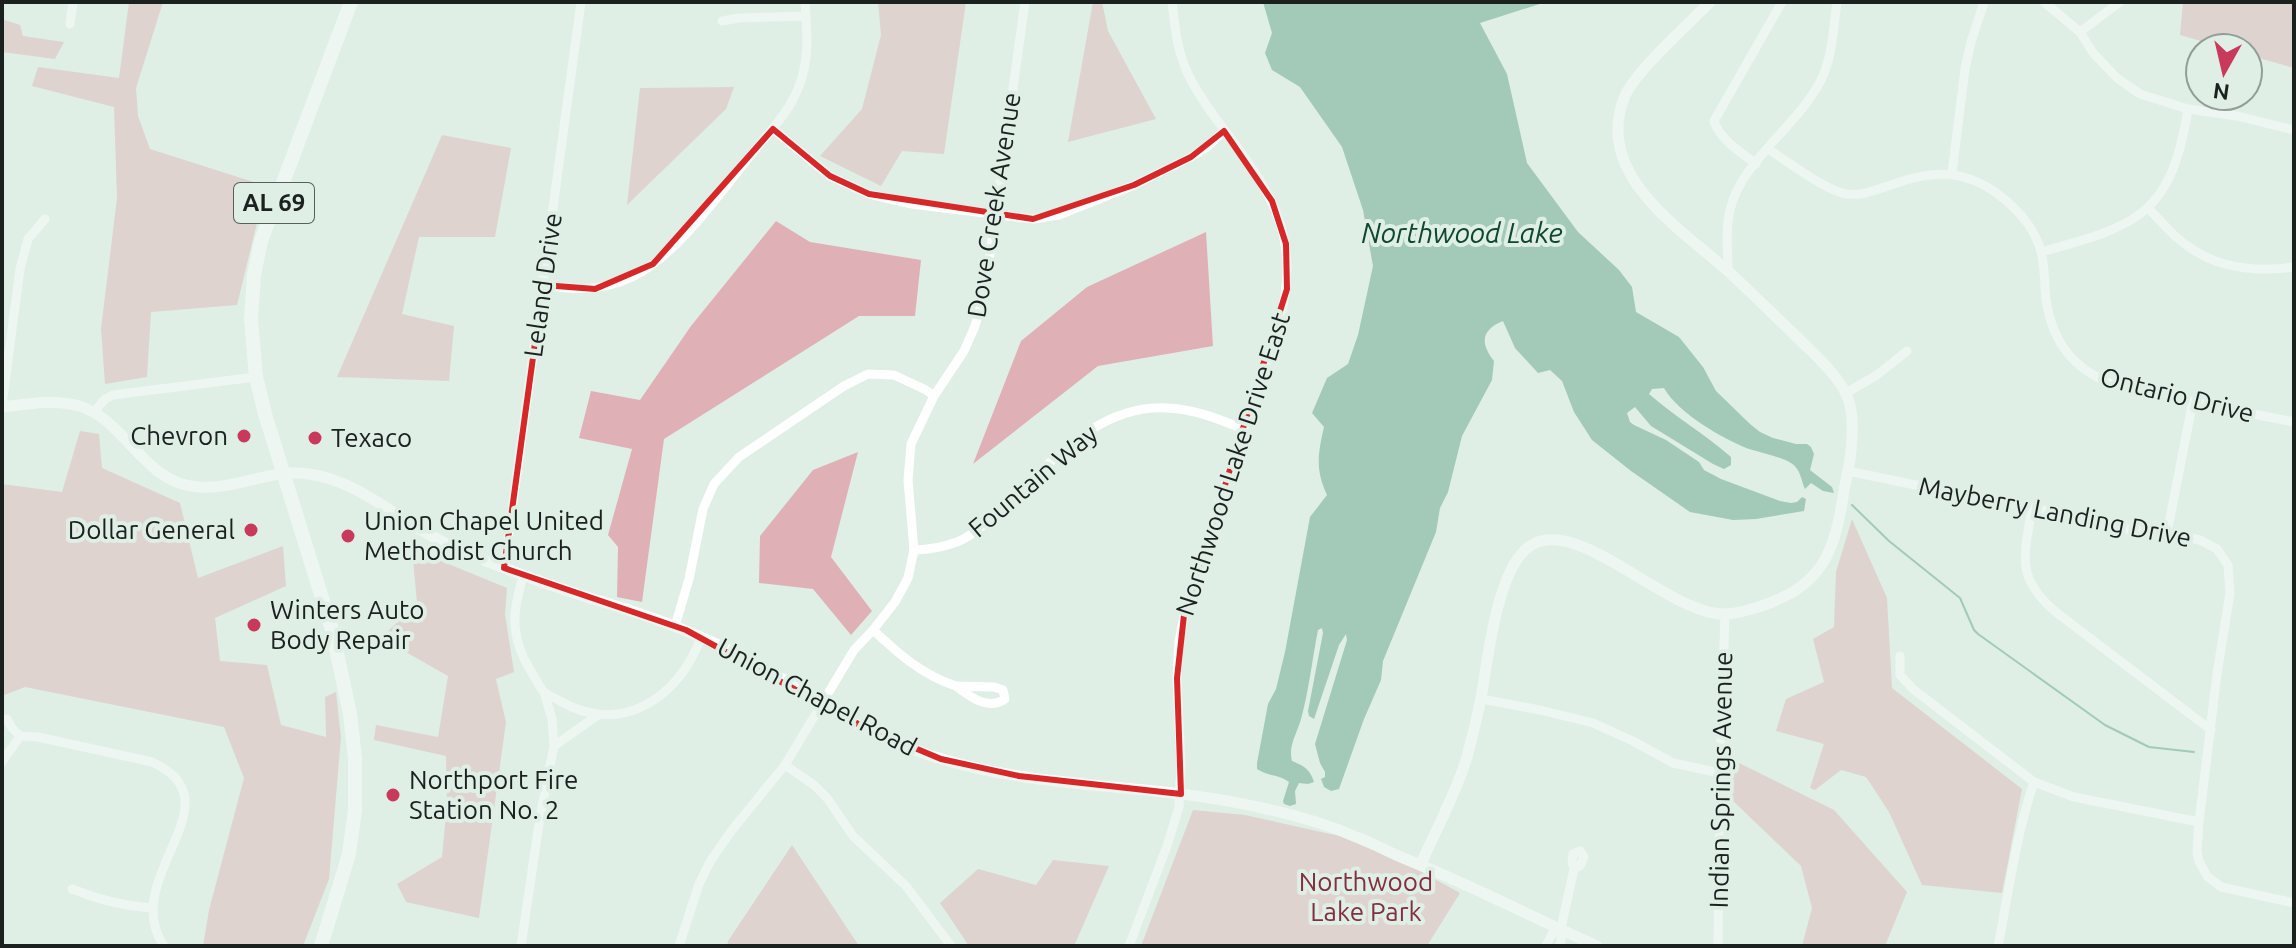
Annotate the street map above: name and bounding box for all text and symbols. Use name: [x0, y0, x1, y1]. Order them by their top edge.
north arrow: [2184, 32, 2264, 112]
text: N: [2211, 79, 2231, 106]
street label: Dove Creek Avenue: [961, 90, 1026, 320]
road number: AL 69: [234, 183, 314, 223]
street label: Leland Drive: [518, 211, 567, 359]
water label: Northwood Lake: [1361, 217, 1563, 248]
street label: Northwood Lake Drive East: [1170, 309, 1295, 619]
street label: Ontario Drive: [2097, 361, 2257, 428]
street label: Fountain Way: [963, 419, 1103, 543]
place label: Chevron: [130, 421, 228, 450]
place label: Texaco: [331, 423, 412, 452]
marker: Chevron: [235, 427, 253, 445]
marker: Texaco: [306, 429, 324, 447]
street label: Mayberry Landing Drive: [1916, 471, 2194, 552]
place label: Union Chapel United Methodist Church: [364, 506, 604, 565]
place label: Dollar General: [68, 515, 235, 544]
marker: Dollar General: [242, 521, 260, 539]
marker: Union Chapel United Methodist Church: [339, 527, 357, 545]
place label: Winters Auto Body Repair: [270, 595, 424, 654]
marker: Winters Auto Body Repair: [245, 616, 263, 634]
street label: Union Chapel Road: [713, 632, 922, 761]
street label: Indian Springs Avenue: [1704, 651, 1737, 909]
place label: Northport Fire Station No. 2: [409, 765, 578, 824]
marker: Northport Fire Station No. 2: [384, 786, 402, 804]
park label: Northwood Lake Park: [1299, 867, 1433, 926]

